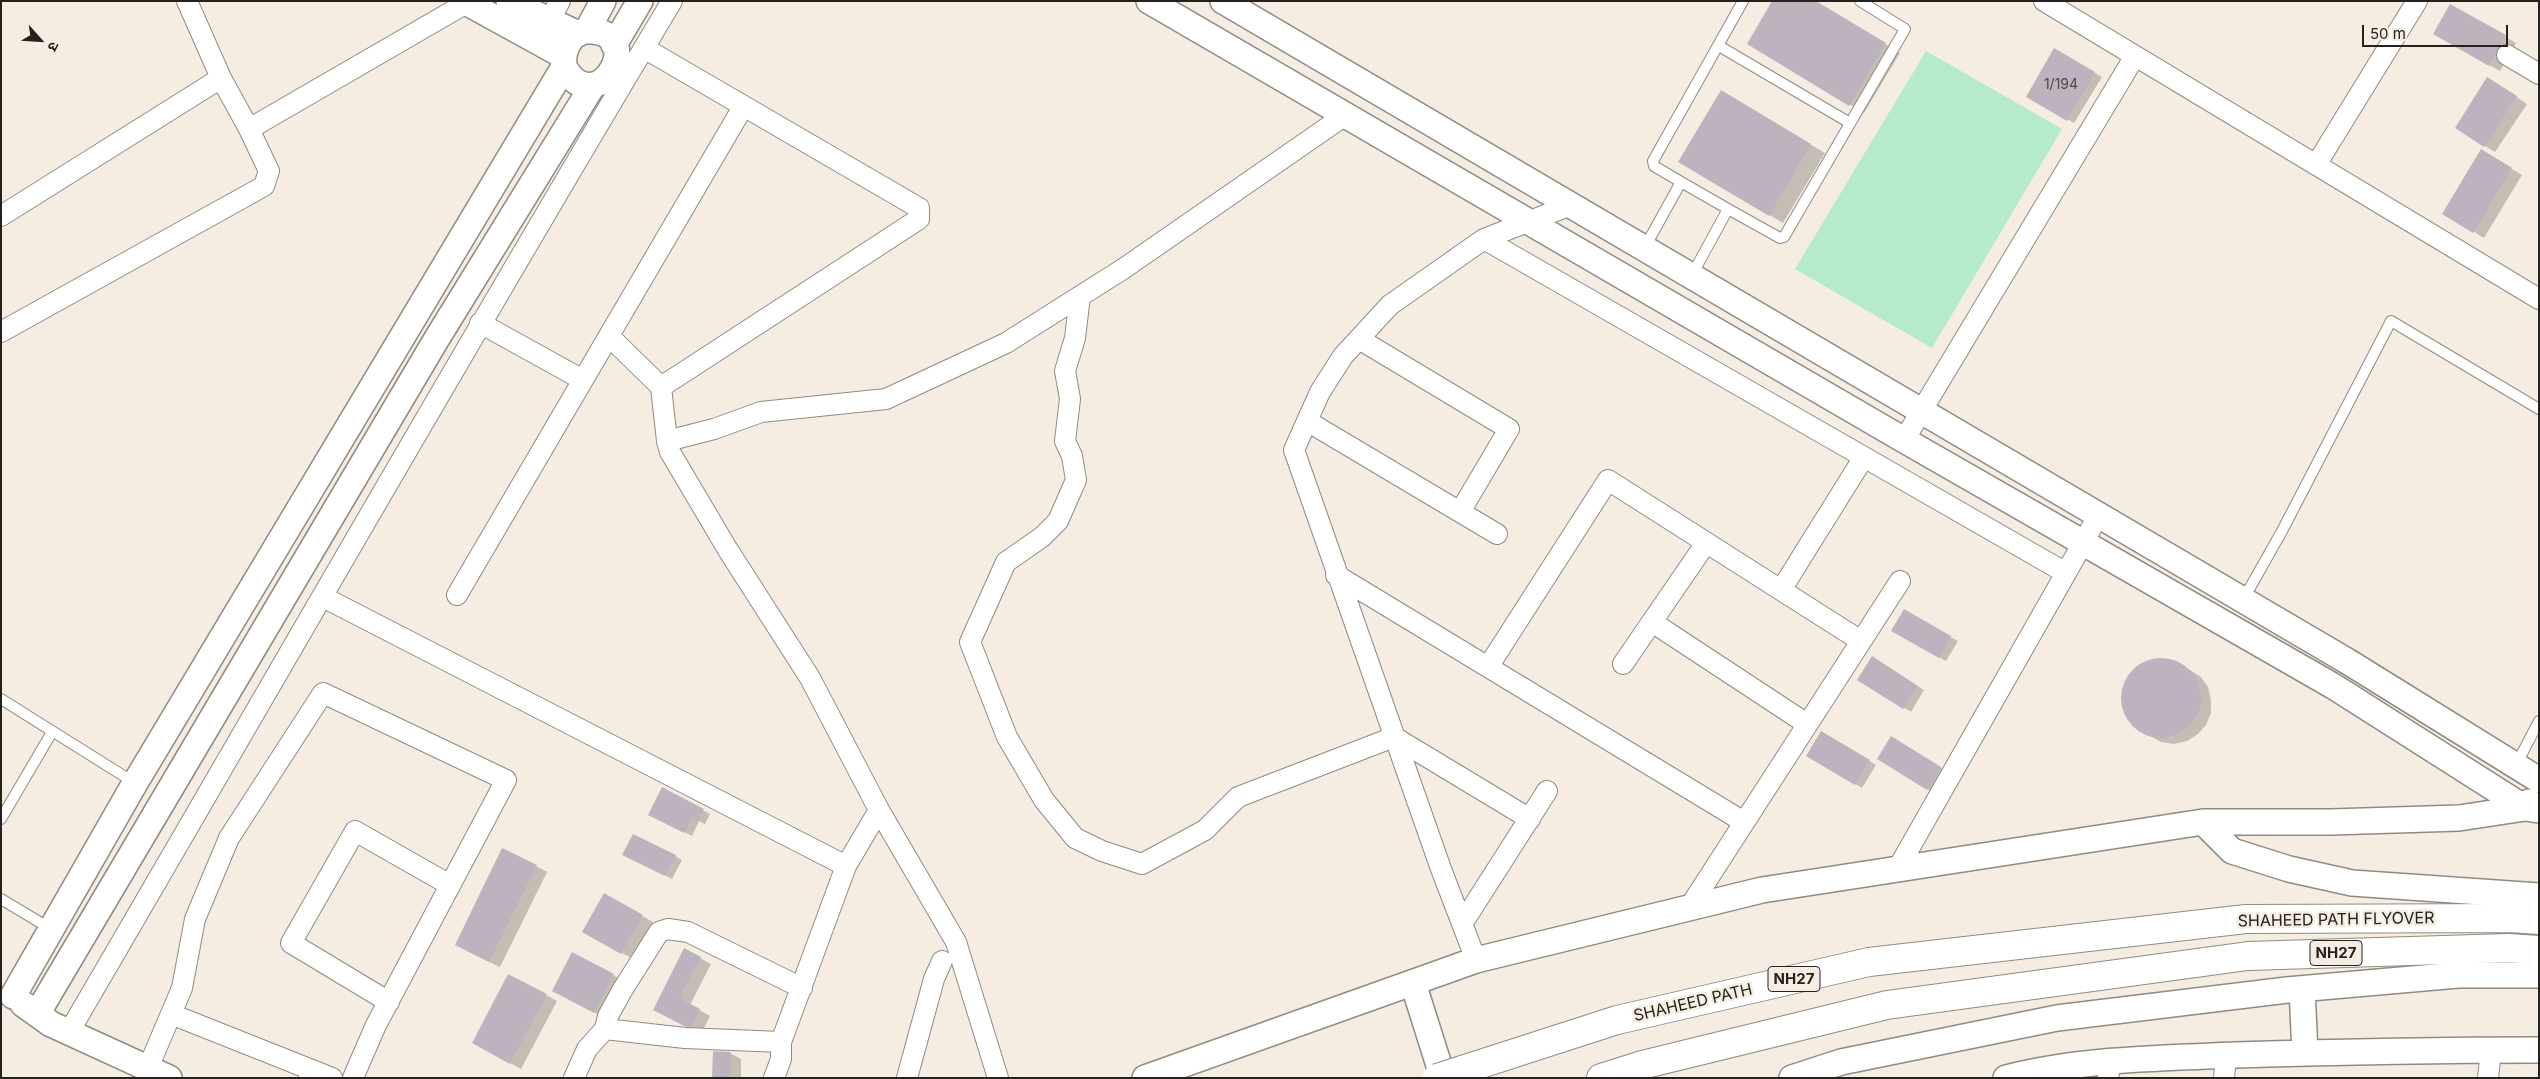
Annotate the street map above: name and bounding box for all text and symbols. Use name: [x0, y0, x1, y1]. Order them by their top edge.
north arrow: [15, 15, 65, 65]
scale bar: [2365, 15, 2511, 47]
text: 50 m: [2370, 24, 2406, 43]
text: उ: [44, 39, 63, 54]
house number: 1/194: [2044, 77, 2078, 93]
street label: SHAHEED PATH FLYOVER: [2237, 909, 2435, 931]
road number: NH27: [2310, 940, 2362, 966]
road number: NH27: [1768, 966, 1820, 992]
street label: SHAHEED PATH: [1632, 980, 1754, 1026]

